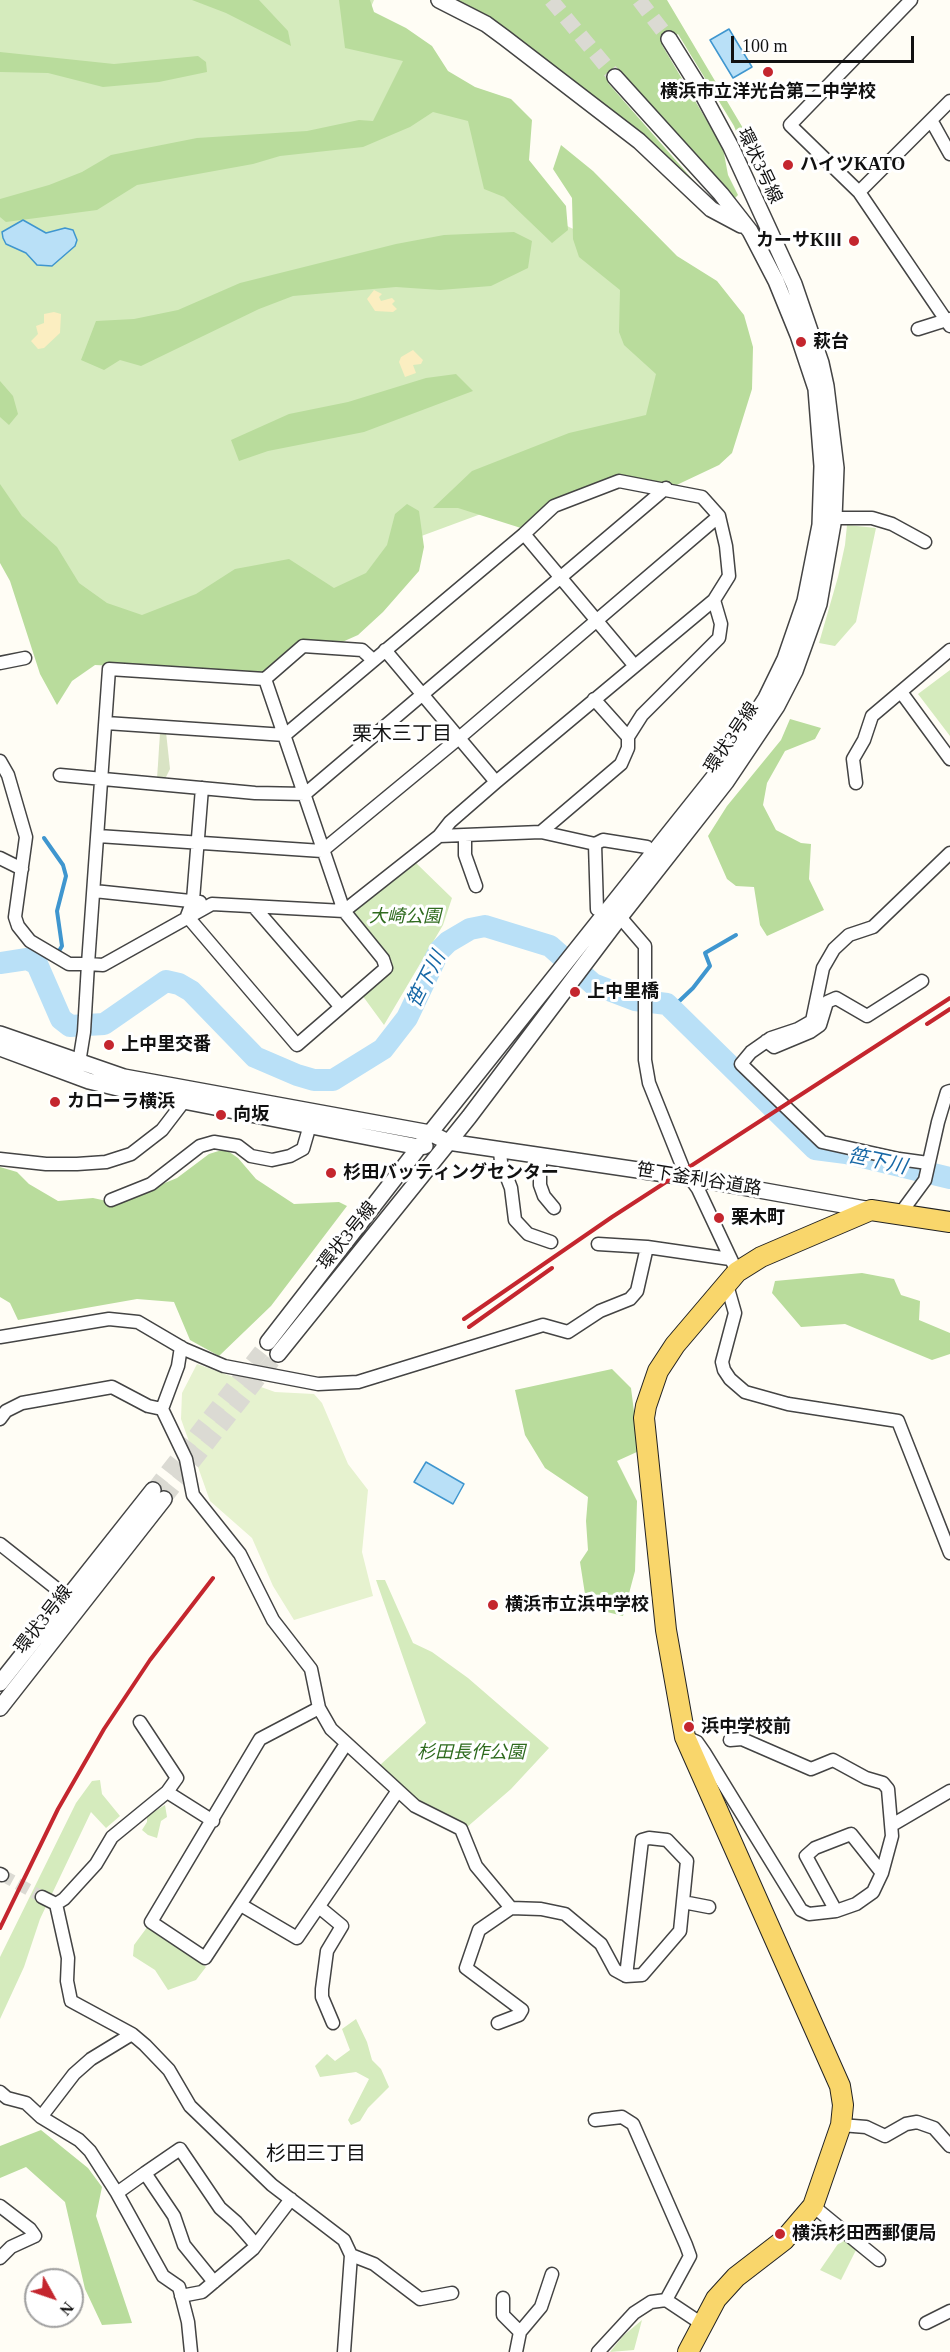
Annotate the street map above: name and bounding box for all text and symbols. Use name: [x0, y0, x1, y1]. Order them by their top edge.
scale bar: [734, 24, 917, 62]
text: 100 m: [742, 36, 788, 56]
marker: 横浜市立洋光台第二中学校: [761, 65, 775, 79]
place label: 横浜市立洋光台第二中学校: [660, 81, 876, 103]
street label: 環状3号線: [732, 125, 786, 207]
place label: ハイツKATO: [800, 154, 905, 176]
marker: ハイツKATO: [781, 158, 795, 172]
place label: カーサKⅢ: [756, 230, 842, 252]
marker: カーサKⅢ: [847, 234, 861, 248]
place label: 萩台: [813, 331, 849, 353]
marker: 萩台: [794, 335, 808, 349]
street label: 環状3号線: [700, 698, 764, 778]
district label: 栗木三丁目: [352, 723, 452, 747]
park label: 大崎公園: [369, 906, 441, 928]
water label: 笹下川: [403, 948, 451, 1012]
place label: 上中里橋: [587, 981, 659, 1003]
marker: 上中里橋: [568, 985, 582, 999]
place label: 上中里交番: [121, 1034, 211, 1056]
marker: 上中里交番: [102, 1038, 116, 1052]
place label: カローラ横浜: [67, 1091, 175, 1113]
marker: カローラ横浜: [48, 1095, 62, 1109]
place label: 向坂: [233, 1104, 269, 1126]
marker: 向坂: [214, 1108, 228, 1122]
water label: 笹下川: [845, 1144, 909, 1180]
street label: 笹下釜利谷道路: [635, 1159, 763, 1201]
place label: 杉田バッティングセンター: [343, 1162, 559, 1184]
marker: 杉田バッティングセンター: [324, 1166, 338, 1180]
street label: 環状3号線: [314, 1198, 382, 1274]
place label: 栗木町: [731, 1207, 785, 1229]
marker: 栗木町: [712, 1211, 726, 1225]
street label: 環状3号線: [11, 1581, 77, 1659]
place label: 横浜市立浜中学校: [505, 1594, 649, 1616]
marker: 横浜市立浜中学校: [486, 1598, 500, 1612]
place label: 浜中学校前: [701, 1716, 791, 1738]
marker: 浜中学校前: [682, 1720, 696, 1734]
park label: 杉田長作公園: [417, 1742, 525, 1764]
district label: 杉田三丁目: [266, 2143, 366, 2167]
place label: 横浜杉田西郵便局: [792, 2223, 936, 2245]
marker: 横浜杉田西郵便局: [773, 2227, 787, 2241]
north arrow: [24, 2268, 84, 2328]
text: N: [56, 2299, 77, 2318]

